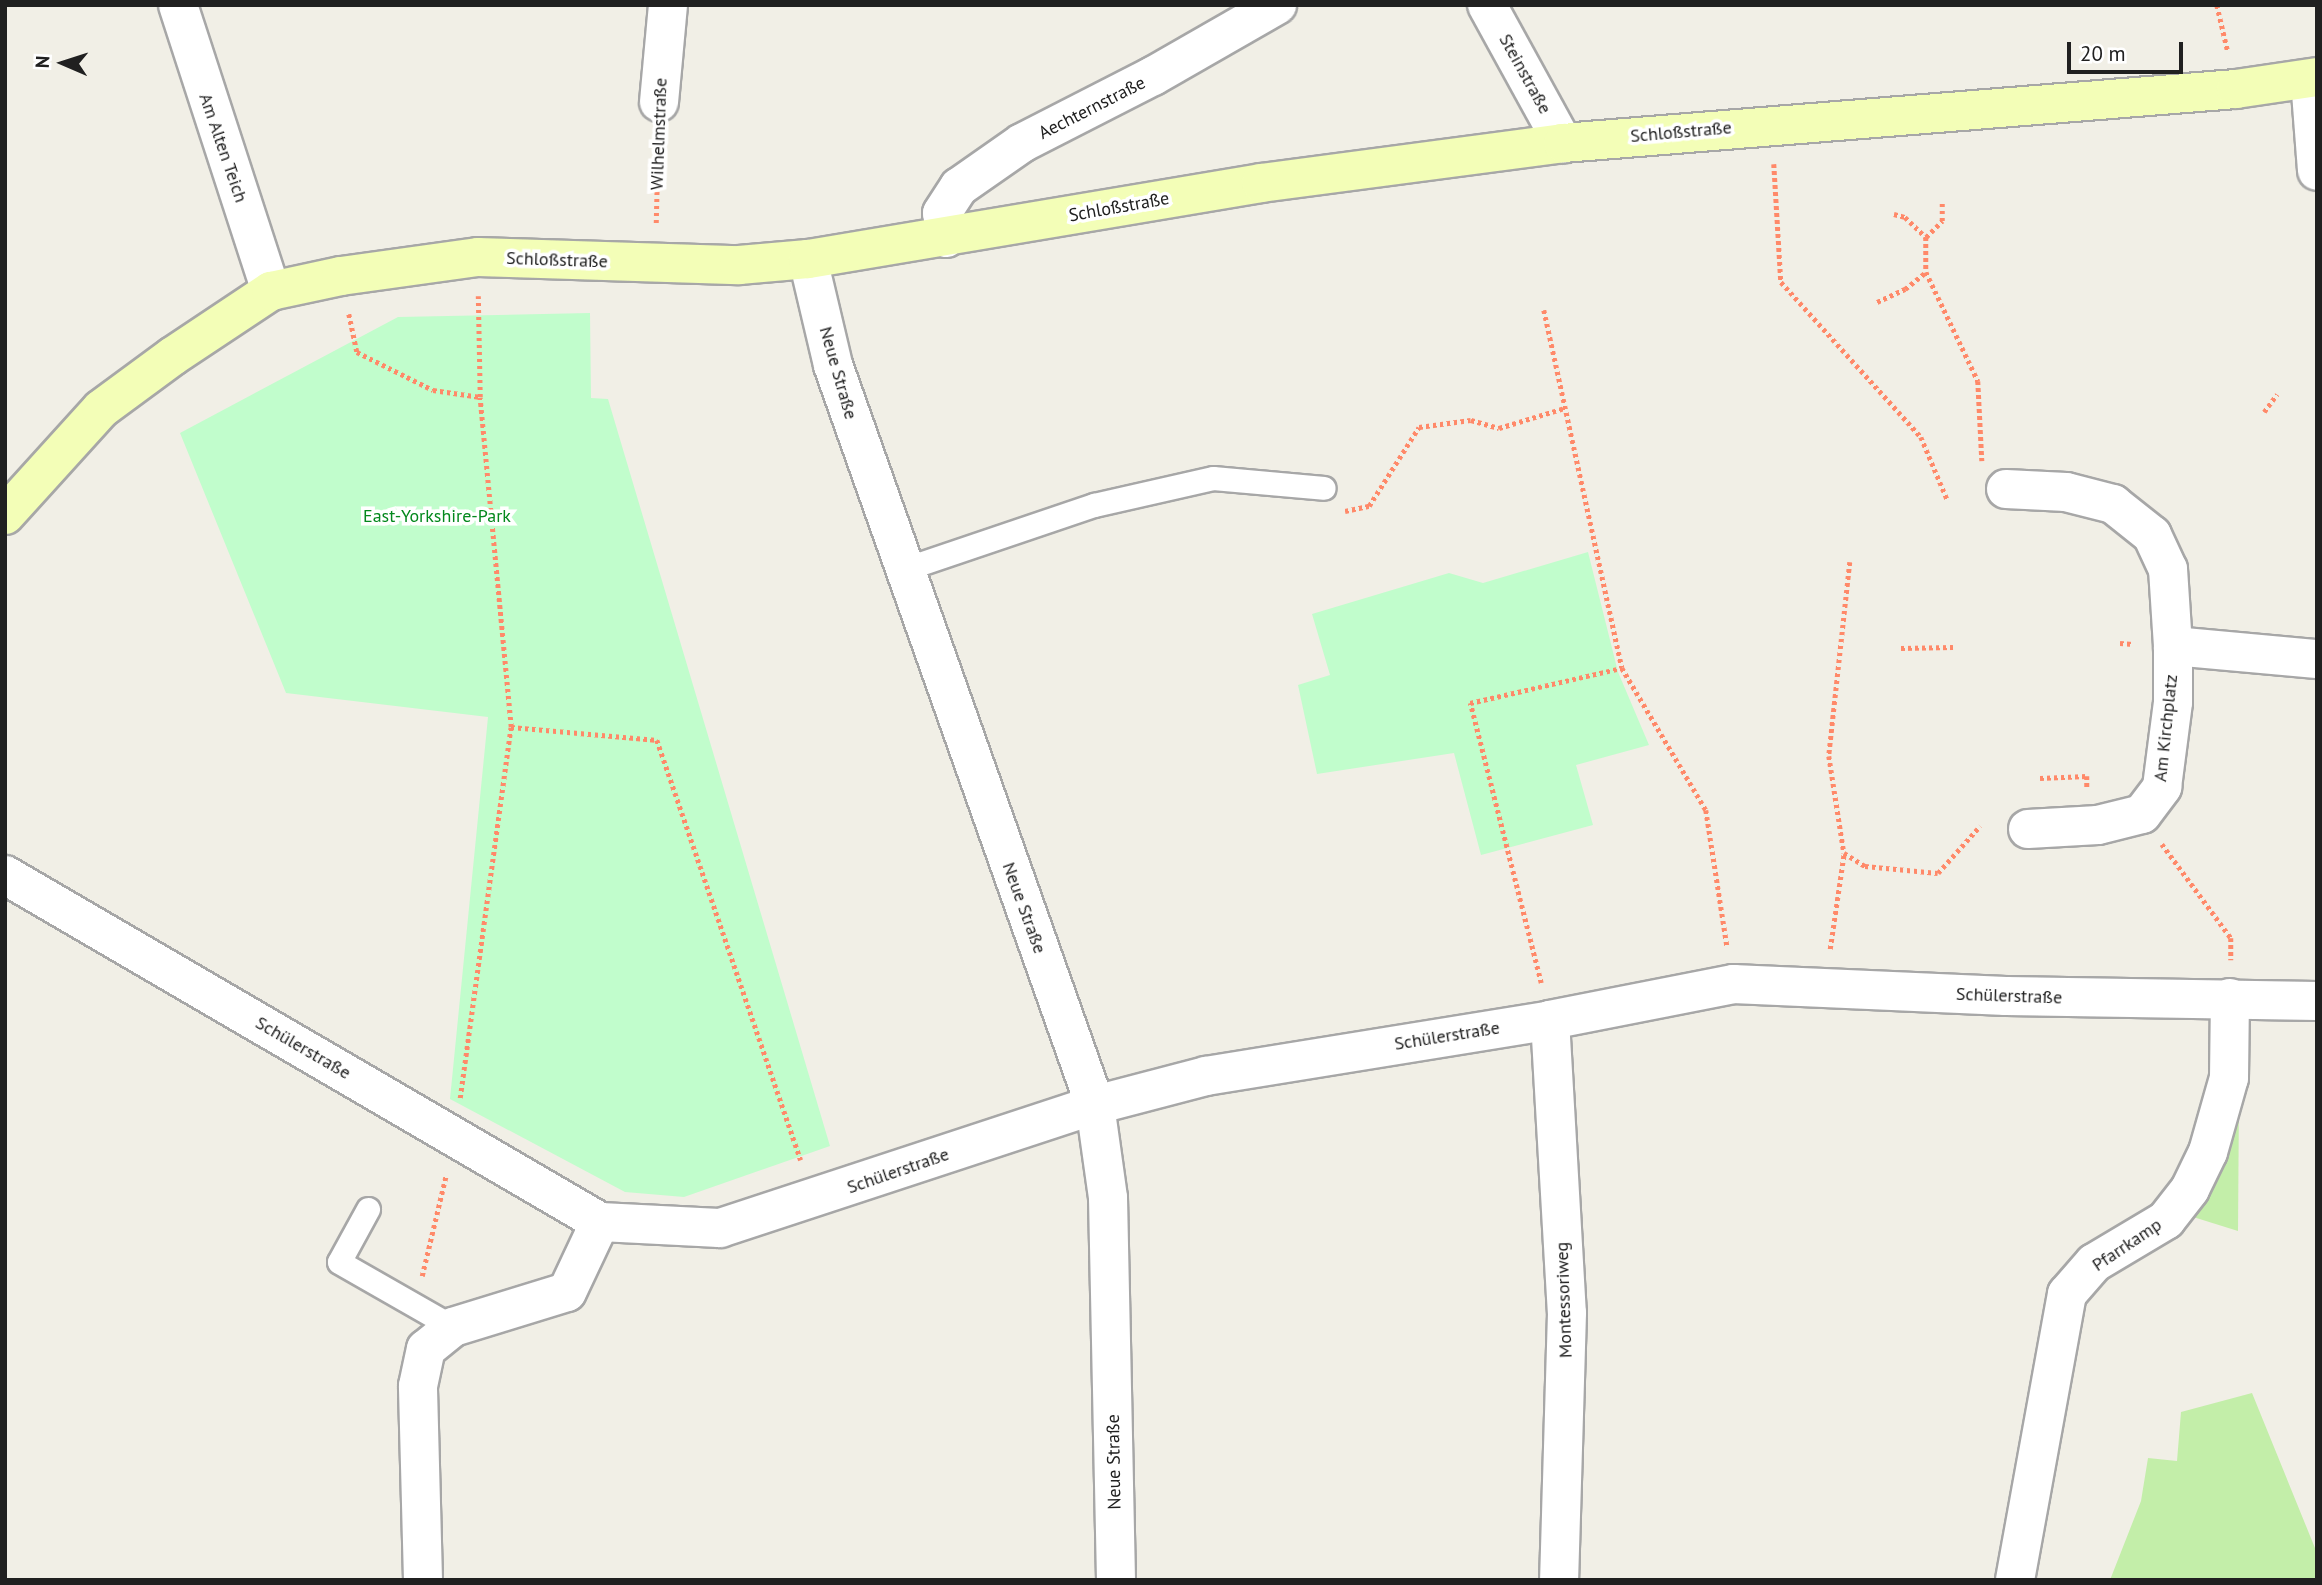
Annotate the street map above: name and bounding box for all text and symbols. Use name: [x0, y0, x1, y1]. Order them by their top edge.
north arrow: [28, 28, 98, 98]
scale bar: [2070, 28, 2186, 72]
street label: Steinstraße: [1494, 30, 1556, 118]
text: 20 m: [2080, 40, 2126, 67]
text: N: [30, 55, 54, 69]
street label: Aechternstraße: [1035, 72, 1149, 144]
street label: Wilhelmstraße: [646, 77, 672, 191]
street label: Am Alten Teich: [194, 90, 252, 206]
street label: Schloßstraße: [1629, 117, 1733, 147]
street label: Schloßstraße: [1067, 188, 1171, 226]
street label: Schloßstraße: [506, 247, 608, 273]
street label: Neue Straße: [814, 324, 862, 422]
park label: East-Yorkshire-Park: [363, 505, 511, 527]
street label: Am Kirchplatz: [2150, 673, 2182, 783]
street label: Neue Straße: [998, 859, 1050, 957]
street label: Schülerstraße: [1956, 983, 2062, 1009]
street label: Schülerstraße: [252, 1012, 354, 1084]
street label: Schülerstraße: [1393, 1017, 1501, 1055]
street label: Schülerstraße: [844, 1143, 952, 1199]
street label: Pfarrkamp: [2088, 1214, 2166, 1276]
street label: Montessoriweg: [1551, 1242, 1577, 1358]
street label: Neue Straße: [1102, 1414, 1126, 1510]

